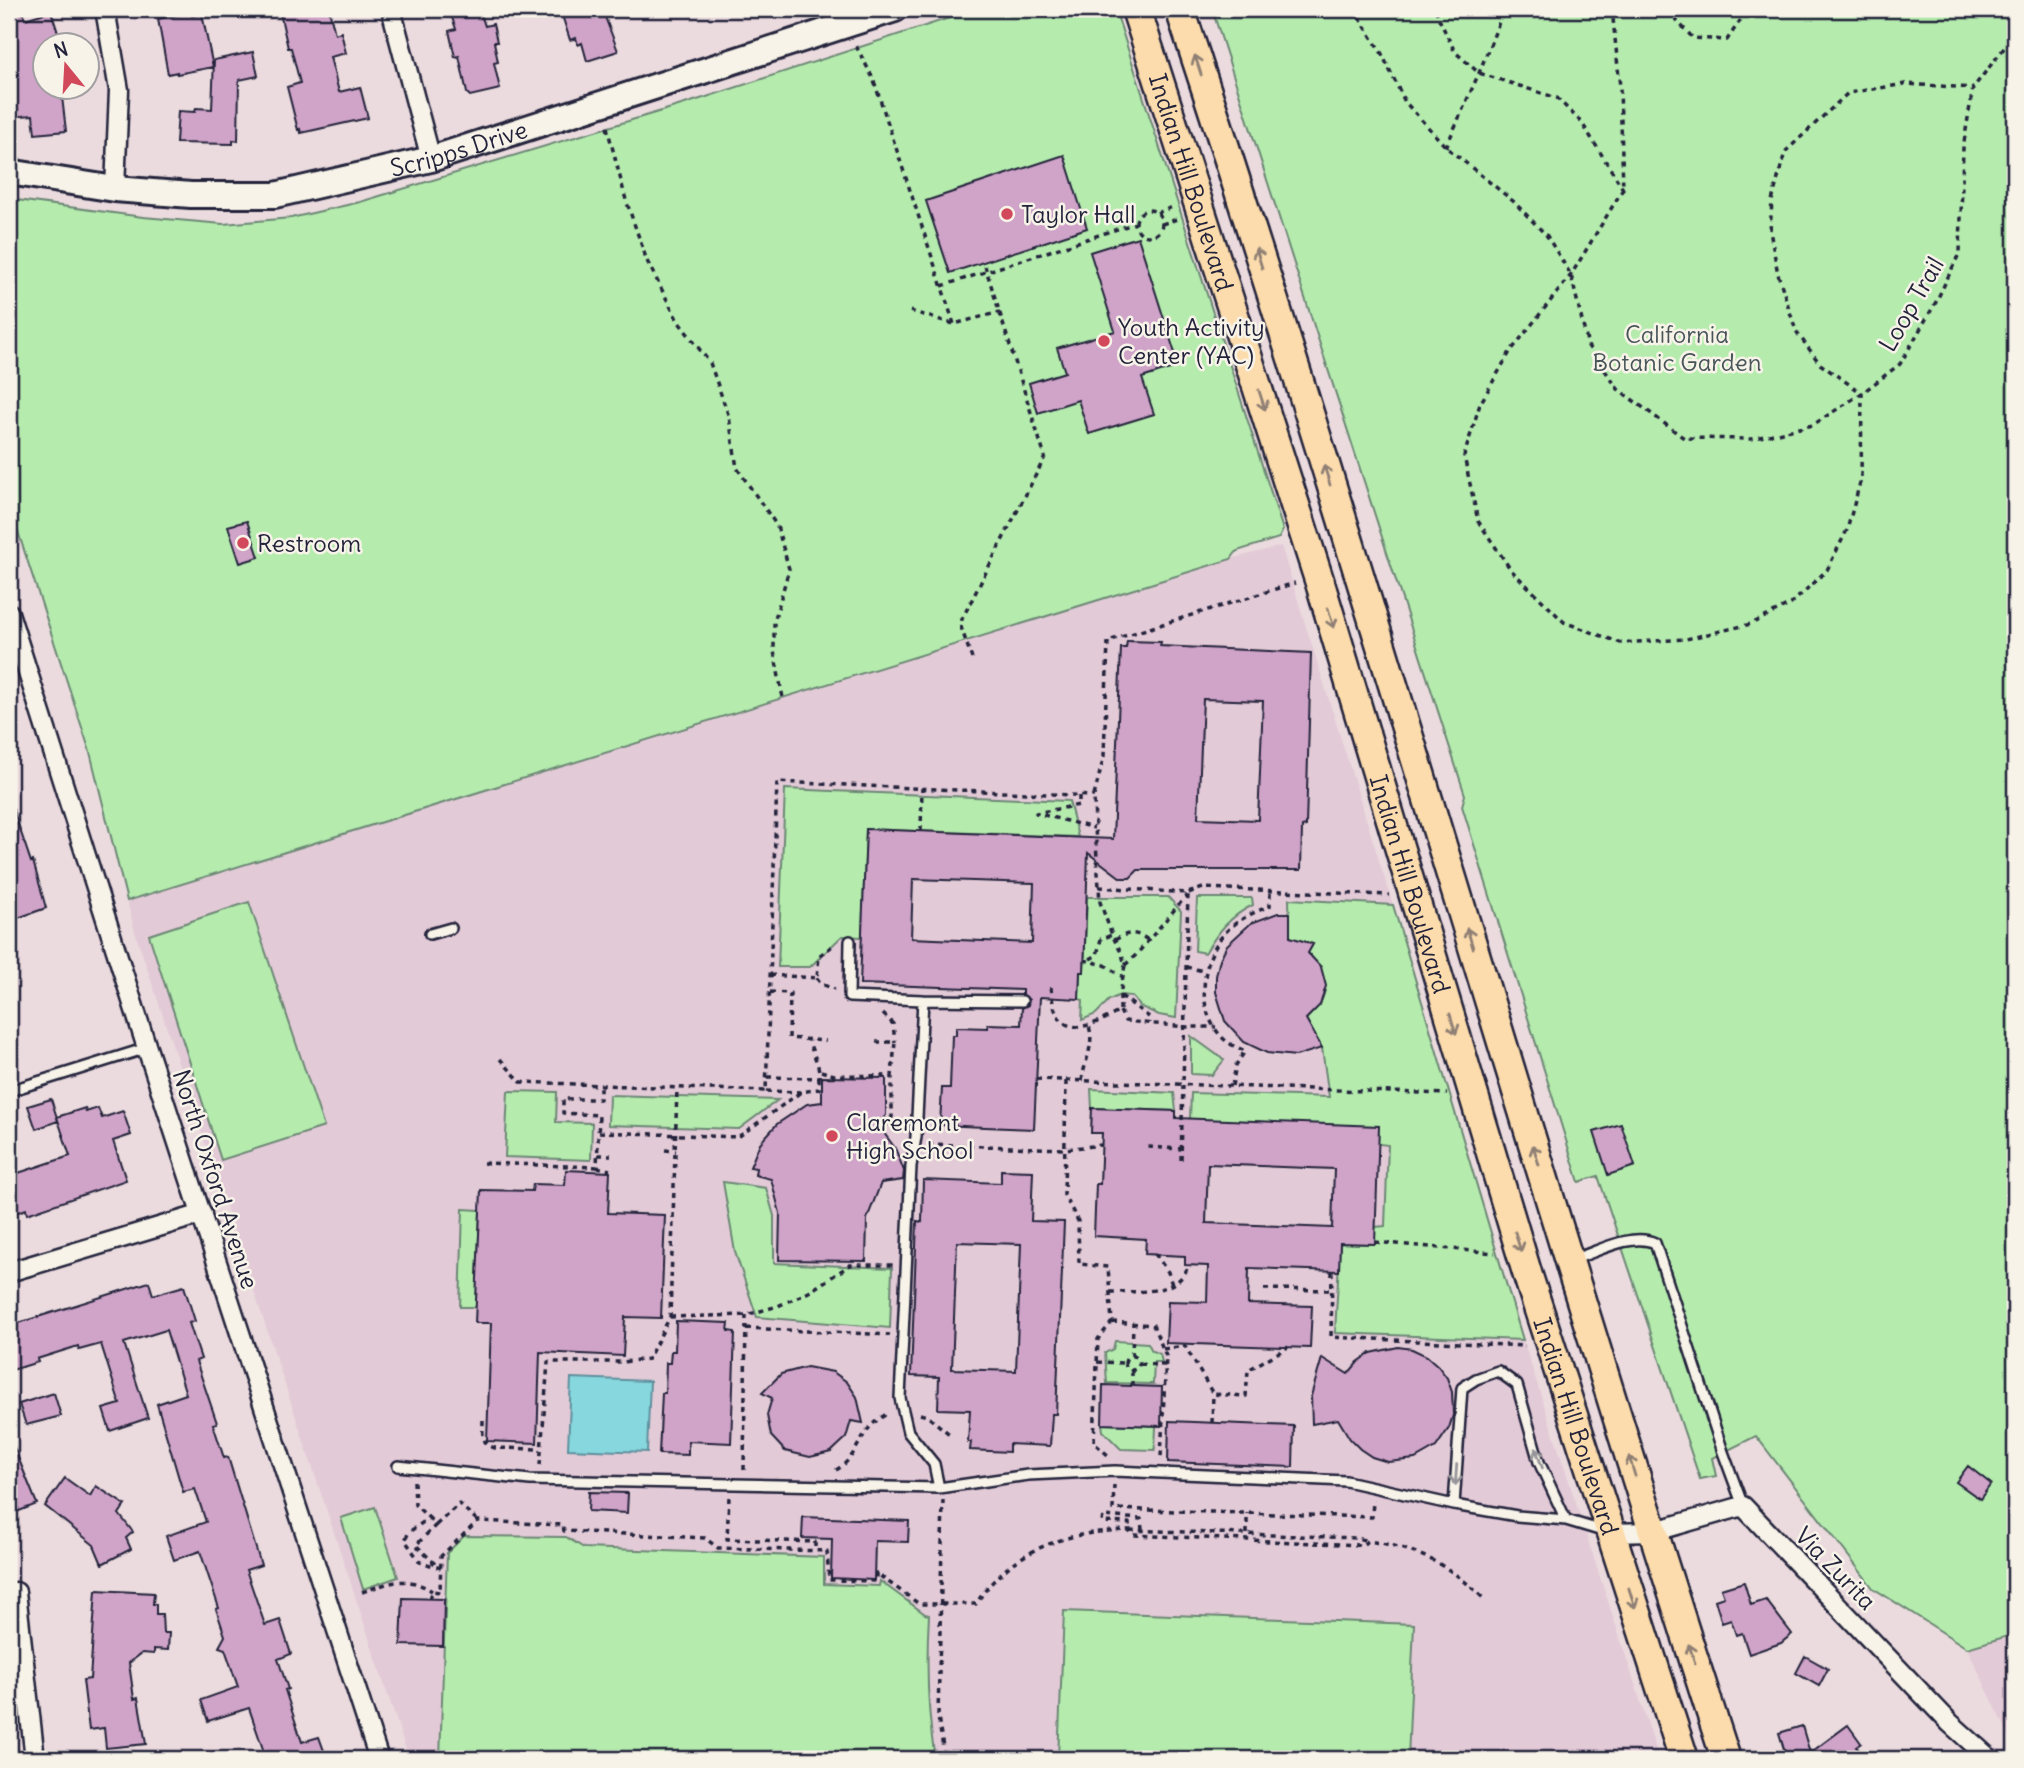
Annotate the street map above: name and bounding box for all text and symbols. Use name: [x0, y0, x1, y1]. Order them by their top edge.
north arrow: [32, 32, 102, 102]
text: N: [51, 36, 71, 63]
one-way arrow: [1191, 54, 1204, 76]
street label: Indian Hill Boulevard: [1143, 70, 1240, 295]
street label: Scripps Drive: [387, 114, 531, 183]
place label: Taylor Hall: [1021, 199, 1135, 229]
marker: Taylor Hall: [999, 206, 1015, 222]
one-way arrow: [1252, 247, 1265, 269]
street label: Loop Trail: [1872, 251, 1950, 357]
place label: Youth Activity Center (YAC): [1118, 312, 1265, 370]
park label: California Botanic Garden: [1592, 319, 1762, 377]
marker: Youth Activity Center (YAC): [1096, 333, 1112, 349]
one-way arrow: [1256, 389, 1269, 411]
one-way arrow: [1320, 464, 1333, 486]
place label: Restroom: [257, 528, 361, 558]
marker: Restroom: [235, 535, 251, 551]
one-way arrow: [1325, 607, 1338, 629]
street label: Indian Hill Boulevard: [1363, 771, 1457, 997]
one-way arrow: [1462, 927, 1475, 949]
one-way arrow: [1447, 1012, 1460, 1034]
street label: North Oxford Avenue: [166, 1066, 266, 1292]
place label: Claremont High School: [846, 1107, 973, 1165]
marker: Claremont High School: [824, 1128, 840, 1144]
one-way arrow: [1529, 1145, 1542, 1167]
one-way arrow: [1512, 1230, 1525, 1252]
street label: Indian Hill Boulevard: [1527, 1314, 1626, 1539]
one-way arrow: [1532, 1447, 1544, 1469]
one-way arrow: [1624, 1456, 1637, 1478]
one-way arrow: [1449, 1464, 1462, 1486]
street label: Via Zurita: [1789, 1520, 1883, 1616]
one-way arrow: [1626, 1587, 1639, 1609]
one-way arrow: [1685, 1643, 1698, 1665]

